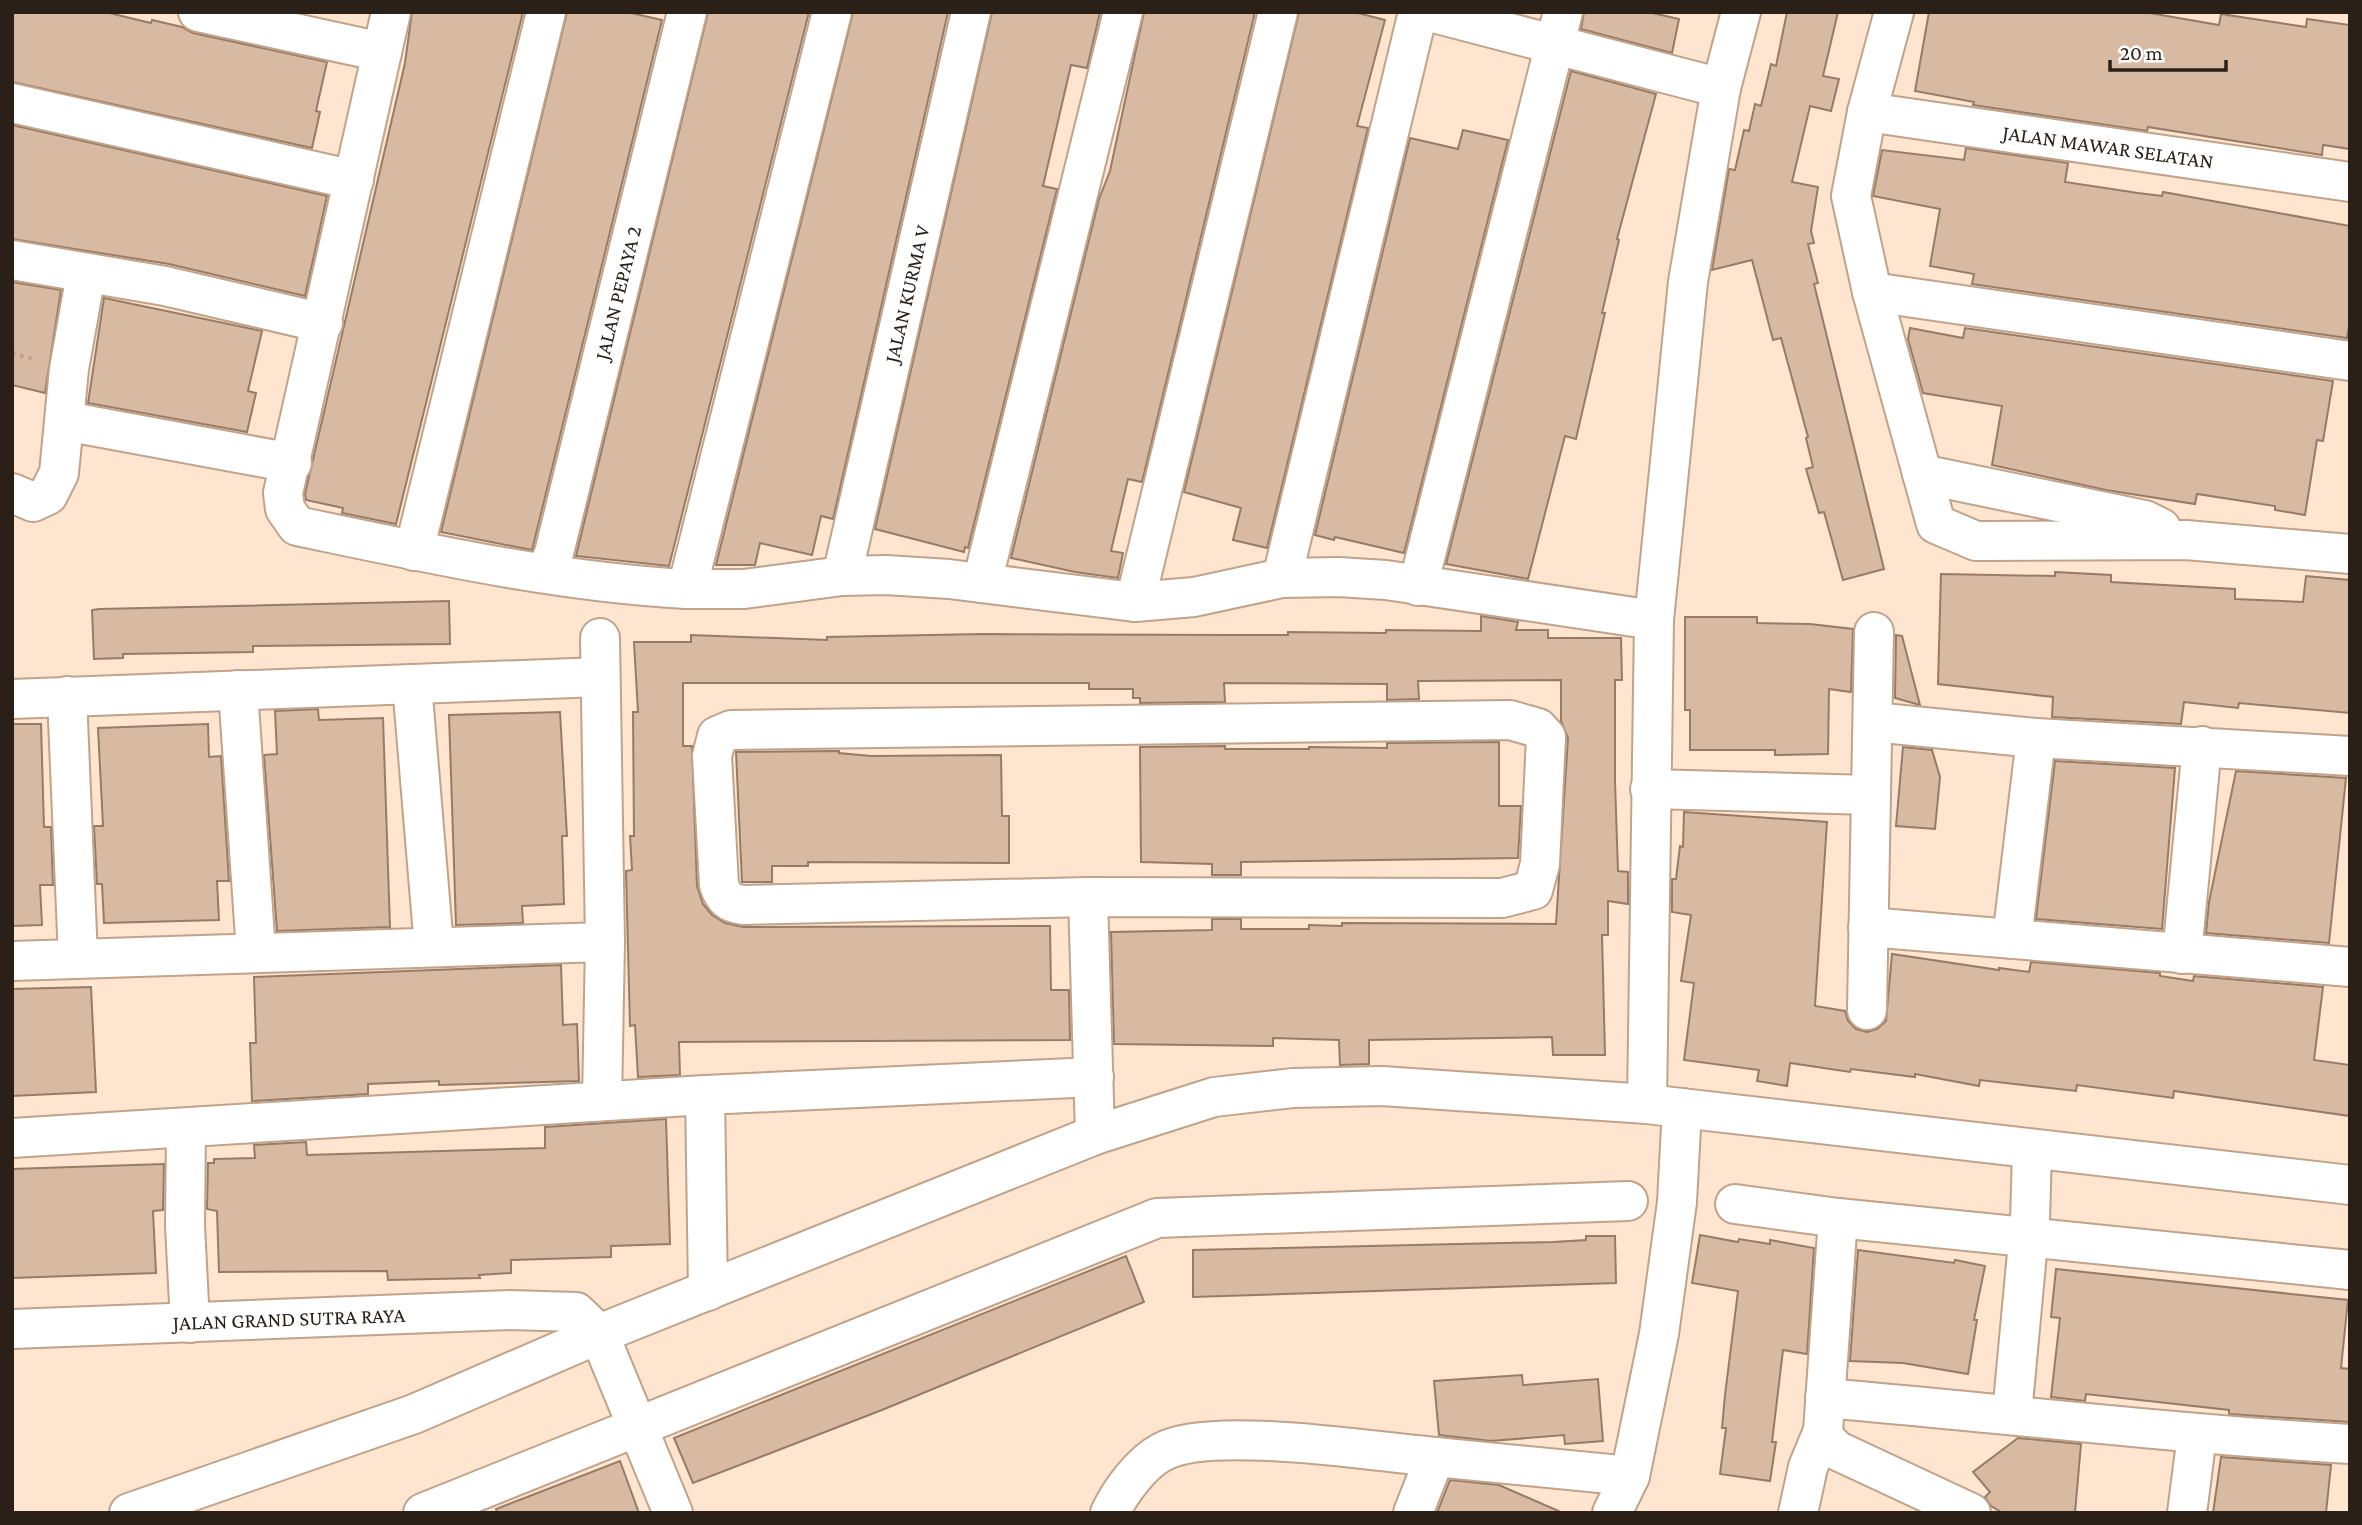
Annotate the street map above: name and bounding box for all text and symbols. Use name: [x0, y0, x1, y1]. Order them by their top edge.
scale bar: [2110, 28, 2226, 72]
text: 20 m: [2120, 41, 2163, 65]
street label: JALAN MAWAR SELATAN: [1999, 120, 2215, 174]
street label: JALAN PEPAYA 2: [589, 223, 646, 364]
street label: JALAN KURMA V: [879, 223, 935, 367]
street label: JALAN GRAND SUTRA RAYA: [170, 1303, 406, 1335]

